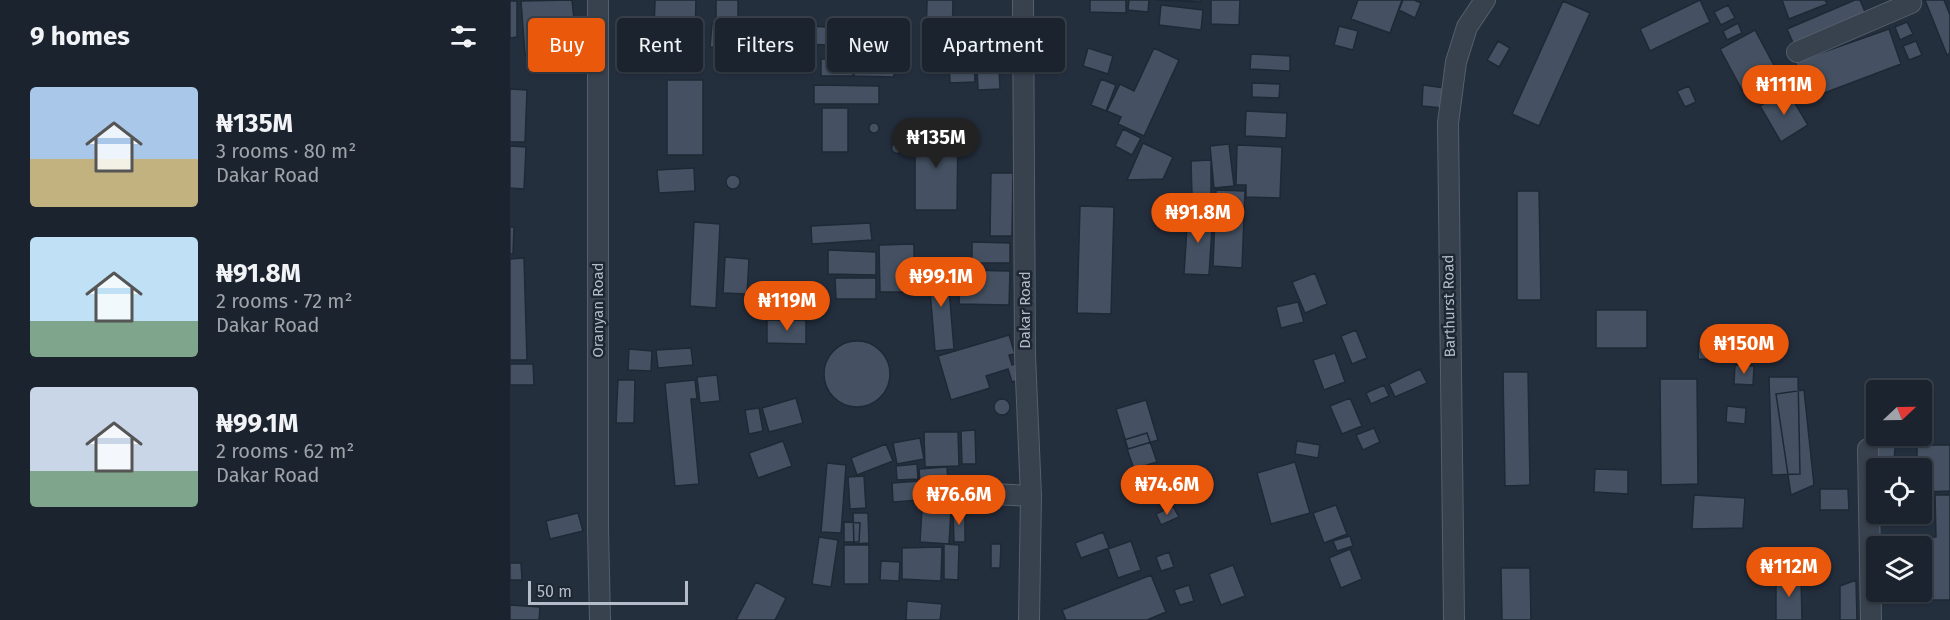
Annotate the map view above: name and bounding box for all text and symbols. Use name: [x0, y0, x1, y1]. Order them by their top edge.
chip: Buy: [528, 18, 605, 72]
chip: Rent: [617, 18, 703, 72]
chip: Filters: [715, 18, 815, 72]
chip: New: [827, 18, 910, 72]
chip: Apartment: [922, 18, 1065, 72]
icon: filters: [447, 20, 480, 53]
text: 9 homes: [30, 21, 130, 52]
pin: ₦111M: [1742, 65, 1826, 116]
text: ₦111M: [1756, 72, 1812, 96]
text: ₦135M: [216, 108, 293, 139]
icon: home: [78, 111, 150, 183]
pin: ₦135M: [894, 118, 978, 169]
text: ₦135M: [906, 125, 966, 149]
text: 3 rooms · 80 m²: [216, 139, 356, 163]
text: Dakar Road: [216, 163, 320, 187]
pin: ₦91.8M: [1149, 193, 1247, 244]
text: ₦91.8M: [1165, 200, 1231, 224]
street label: Barthurst Road: [1439, 255, 1459, 357]
pin: ₦99.1M: [892, 257, 990, 308]
text: ₦91.8M: [216, 258, 301, 289]
icon: home: [78, 261, 150, 333]
street label: Oranyan Road: [589, 262, 607, 358]
text: ₦99.1M: [909, 264, 973, 288]
street label: Dakar Road: [1016, 271, 1034, 349]
pin: ₦119M: [745, 281, 829, 332]
text: ₦119M: [758, 288, 816, 312]
text: 2 rooms · 72 m²: [216, 289, 352, 313]
text: Dakar Road: [216, 313, 320, 337]
pin: ₦150M: [1702, 324, 1786, 375]
text: ₦150M: [1714, 331, 1774, 355]
north arrow: [1866, 380, 1932, 446]
map controls: [1866, 380, 1932, 602]
text: ₦99.1M: [216, 408, 298, 439]
icon: home: [78, 411, 150, 483]
text: 2 rooms · 62 m²: [216, 439, 354, 463]
button: locate: [1866, 458, 1932, 524]
text: Dakar Road: [216, 463, 320, 487]
pin: ₦74.6M: [1118, 465, 1216, 516]
text: ₦74.6M: [1135, 472, 1199, 496]
pin: ₦76.6M: [910, 475, 1008, 526]
text: ₦76.6M: [927, 482, 992, 506]
button: layers: [1866, 536, 1932, 602]
pin: ₦112M: [1747, 547, 1831, 598]
text: ₦112M: [1760, 554, 1818, 578]
scale bar: [528, 578, 688, 606]
text: 50 m: [537, 582, 572, 601]

